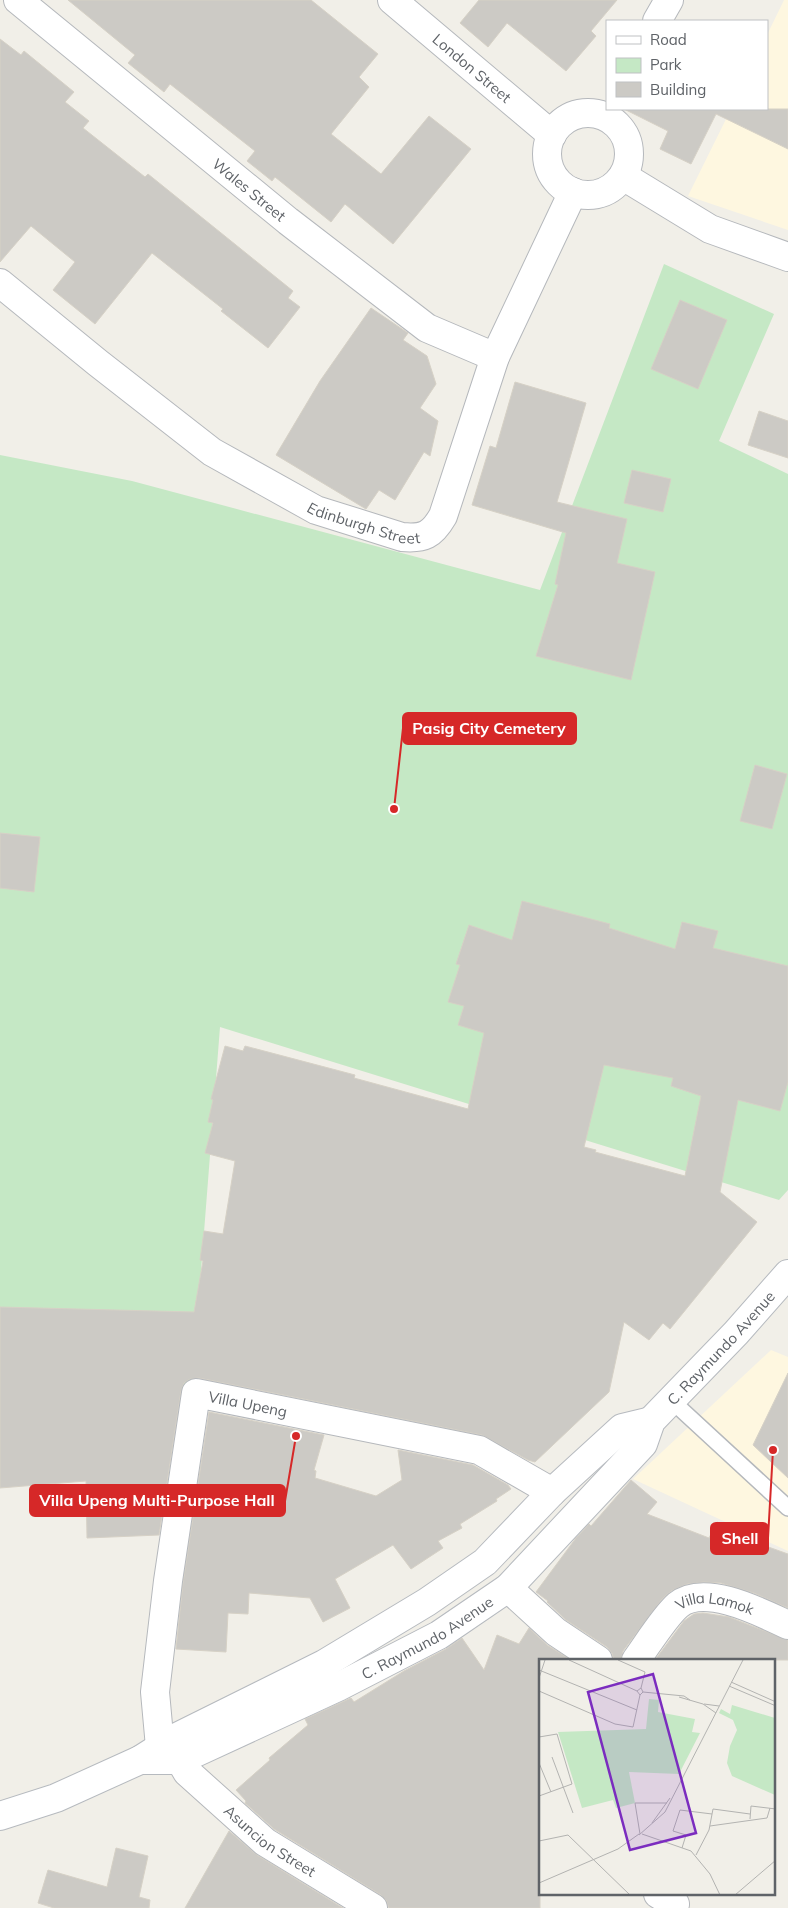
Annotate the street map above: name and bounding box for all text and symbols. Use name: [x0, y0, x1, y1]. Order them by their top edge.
legend: [606, 20, 768, 110]
street label: London Street: [429, 29, 516, 106]
text: Road: [650, 30, 687, 49]
text: Park: [650, 55, 682, 74]
text: Building: [650, 80, 706, 99]
street label: Wales Street: [209, 154, 290, 225]
street label: Edinburgh Street: [304, 498, 421, 547]
callout: Pasig City Cemetery: [403, 713, 576, 744]
text: Pasig City Cemetery: [412, 718, 566, 738]
street label: C. Raymundo Avenue: [663, 1287, 779, 1409]
street label: Villa Upeng: [207, 1386, 289, 1421]
callout: Villa Upeng Multi-Purpose Hall: [30, 1485, 285, 1516]
text: Villa Upeng Multi-Purpose Hall: [38, 1490, 275, 1510]
callout: Shell: [711, 1523, 768, 1554]
text: Shell: [721, 1528, 759, 1548]
street label: Villa Lamok: [671, 1588, 757, 1618]
street label: C. Raymundo Avenue: [358, 1592, 496, 1683]
inset map: [539, 1659, 776, 1896]
street label: Asuncion Street: [220, 1800, 320, 1880]

